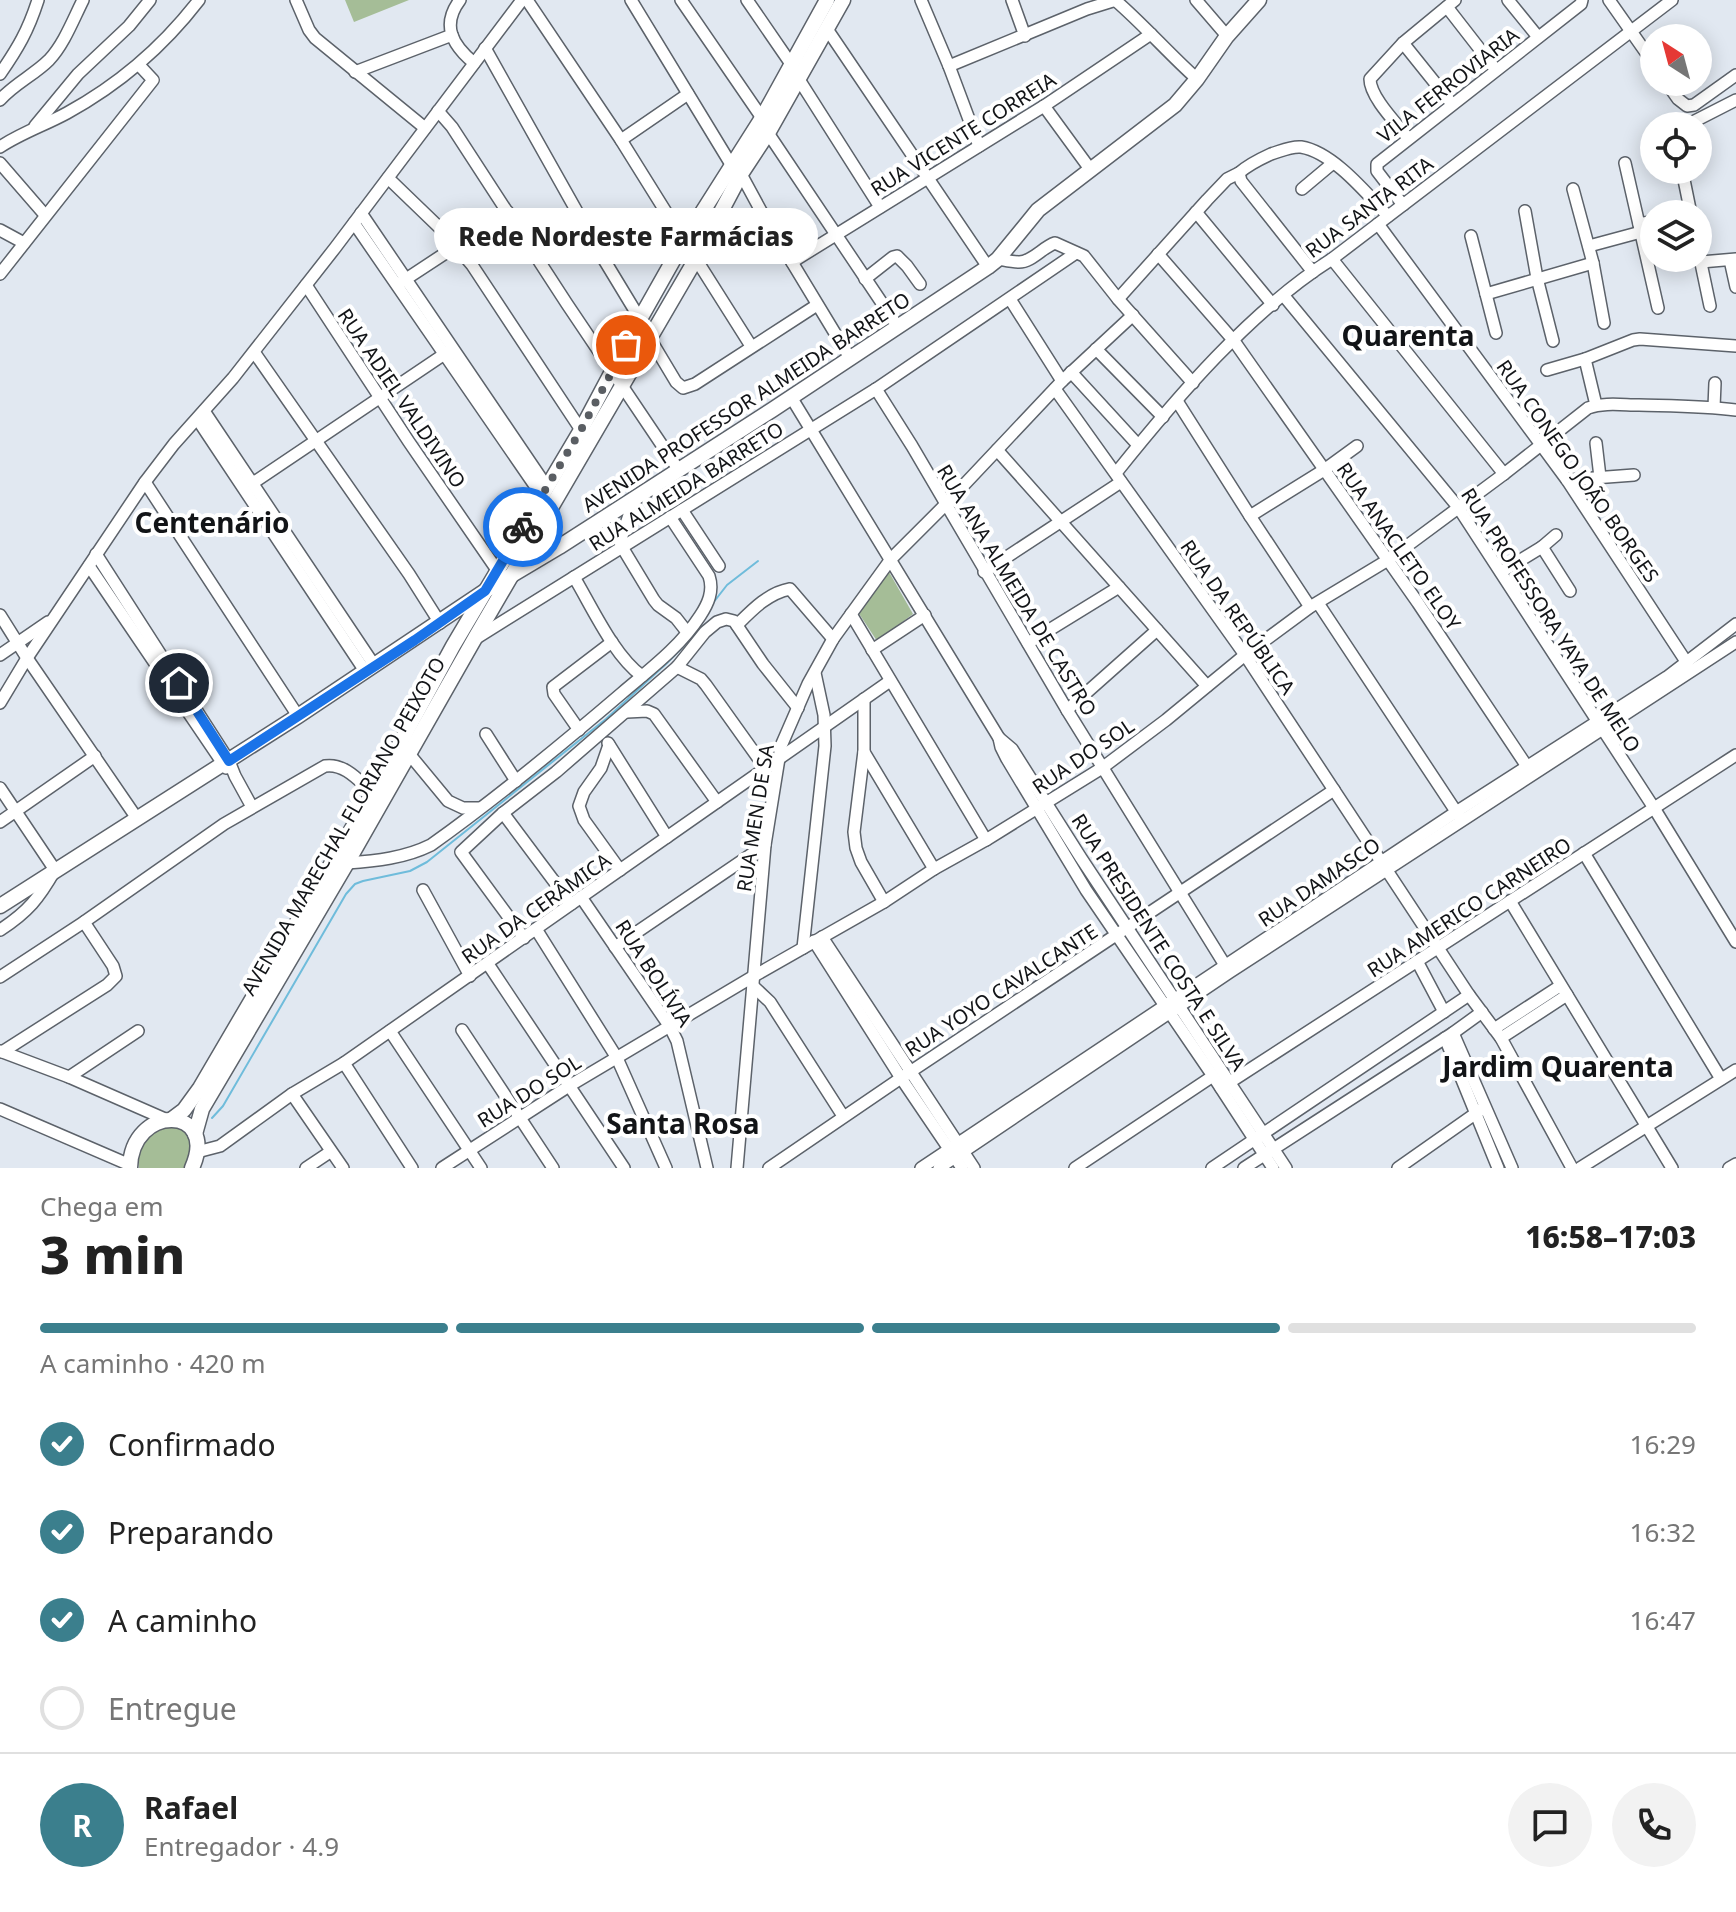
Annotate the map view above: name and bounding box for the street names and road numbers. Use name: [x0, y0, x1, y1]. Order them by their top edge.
street label: VILA FERROVIARIA: [1372, 21, 1524, 149]
street label: RUA VICENTE CORREIA: [865, 66, 1061, 202]
street label: RUA SANTA RITA: [1300, 150, 1438, 264]
street label: AVENIDA PROFESSOR ALMEIDA BARRETO: [577, 286, 915, 518]
street label: RUA ADIEL VALDIVINO: [332, 303, 472, 493]
street label: RUA CONEGO JOÃO BORGES: [1491, 354, 1665, 588]
street label: RUA ALMEIDA BARRETO: [584, 415, 788, 557]
street label: RUA ANACLETO ELOY: [1331, 457, 1467, 636]
street label: RUA ANA ALMEIDA DE CASTRO: [931, 459, 1103, 721]
street label: RUA PROFESSORA YAYA DE MELO: [1455, 483, 1647, 757]
street label: RUA DA REPÚBLICA: [1174, 534, 1302, 700]
street label: AVENIDA MARECHAL FLORIANO PEIXOTO: [235, 652, 451, 1000]
street label: RUA DO SOL: [1027, 712, 1139, 800]
street label: RUA MEN DE SA: [730, 742, 780, 894]
street label: RUA PRESIDENTE COSTA E SILVA: [1066, 808, 1252, 1076]
street label: RUA DAMASCO: [1253, 831, 1385, 933]
street label: RUA AMERICO CARNEIRO: [1362, 831, 1576, 983]
street label: RUA DA CERÂMICA: [456, 846, 616, 970]
street label: RUA BOLÍVIA: [609, 914, 699, 1032]
street label: RUA YOYO CAVALCANTE: [900, 918, 1102, 1062]
street label: RUA DO SOL: [472, 1048, 586, 1134]

